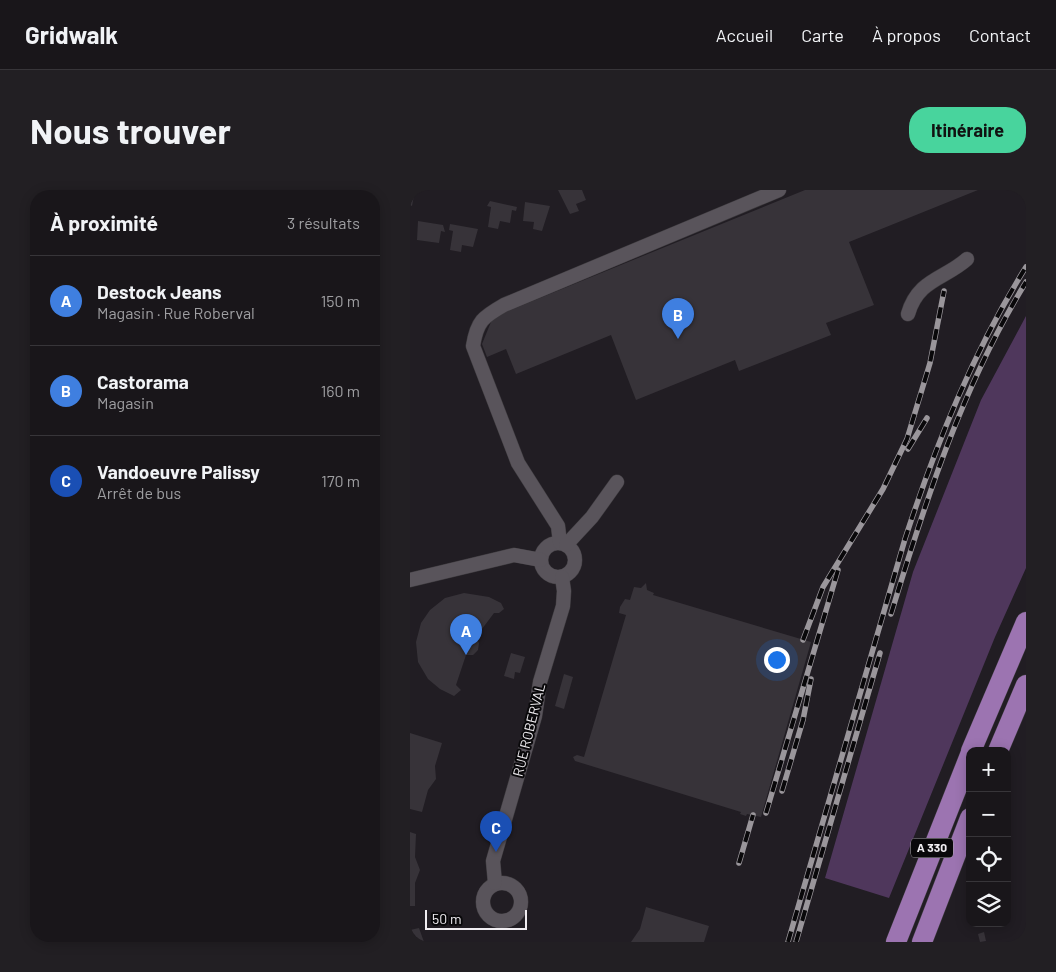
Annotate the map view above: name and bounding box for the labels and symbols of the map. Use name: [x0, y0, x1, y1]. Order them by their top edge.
pin: B: [662, 298, 694, 339]
pin: A: [450, 614, 482, 655]
your location: [764, 647, 790, 673]
street label: RUE ROBERVAL: [509, 682, 548, 778]
pin: C: [480, 811, 512, 852]
road number: A 330: [911, 838, 953, 858]
scale bar: [425, 907, 528, 930]

